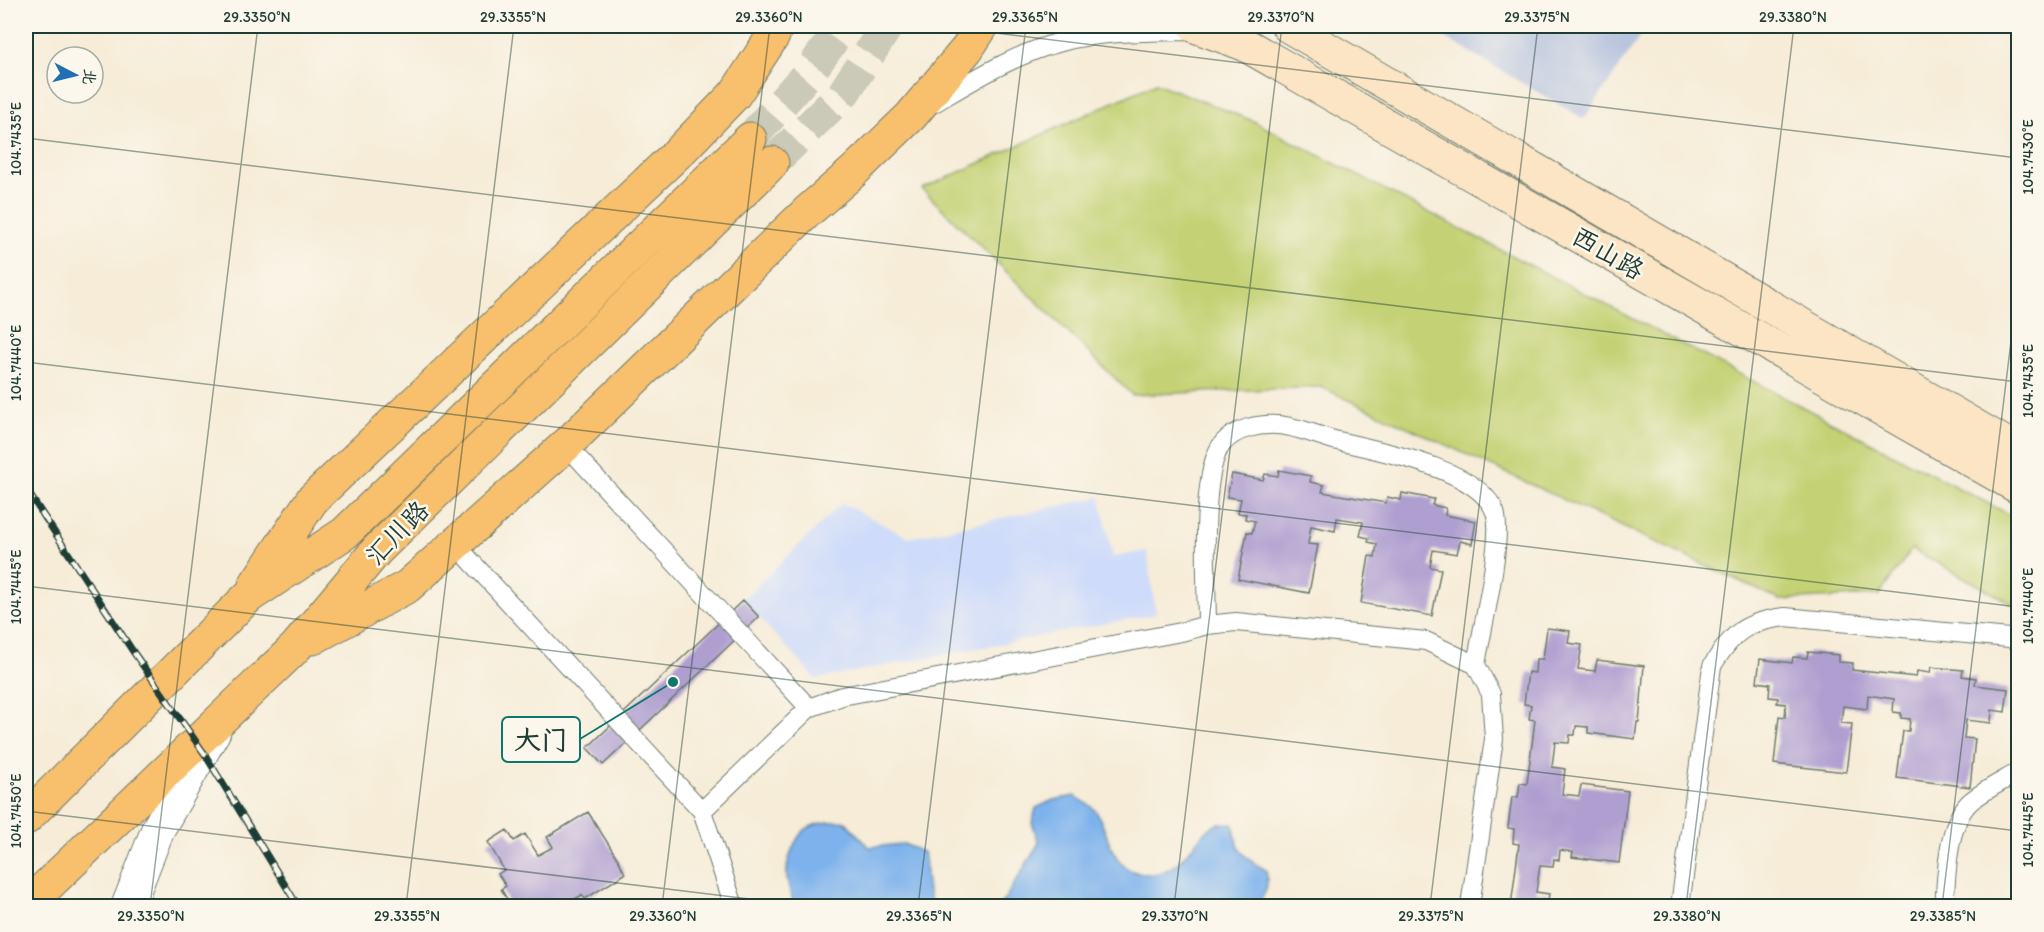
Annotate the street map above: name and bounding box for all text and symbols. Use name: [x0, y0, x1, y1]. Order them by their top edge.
text: 29.3350°N: [223, 8, 291, 26]
text: 29.3355°N: [480, 8, 546, 26]
text: 29.3360°N: [735, 8, 803, 26]
text: 29.3365°N: [992, 8, 1058, 26]
text: 29.3370°N: [1247, 8, 1315, 26]
text: 29.3375°N: [1504, 8, 1570, 26]
text: 29.3380°N: [1759, 8, 1827, 26]
north arrow: [45, 45, 105, 105]
text: 北: [79, 68, 100, 86]
text: 104.7435°E: [7, 102, 25, 176]
text: 104.7430°E: [2019, 119, 2037, 195]
street label: 西山路: [1566, 220, 1650, 286]
text: 104.7440°E: [7, 325, 25, 401]
text: 104.7435°E: [2019, 344, 2037, 418]
street label: 汇川路: [358, 494, 436, 572]
text: 104.7445°E: [7, 550, 25, 624]
text: 104.7440°E: [2019, 568, 2037, 644]
callout: 大门: [502, 717, 580, 762]
text: 大门: [514, 723, 568, 756]
text: 104.7450°E: [7, 773, 25, 849]
text: 104.7445°E: [2019, 793, 2037, 867]
text: 29.3350°N: [117, 907, 185, 925]
text: 29.3355°N: [374, 907, 440, 925]
text: 29.3360°N: [629, 907, 697, 925]
text: 29.3365°N: [886, 907, 952, 925]
text: 29.3370°N: [1141, 907, 1209, 925]
text: 29.3375°N: [1398, 907, 1464, 925]
text: 29.3380°N: [1653, 907, 1721, 925]
text: 29.3385°N: [1910, 907, 1976, 925]

